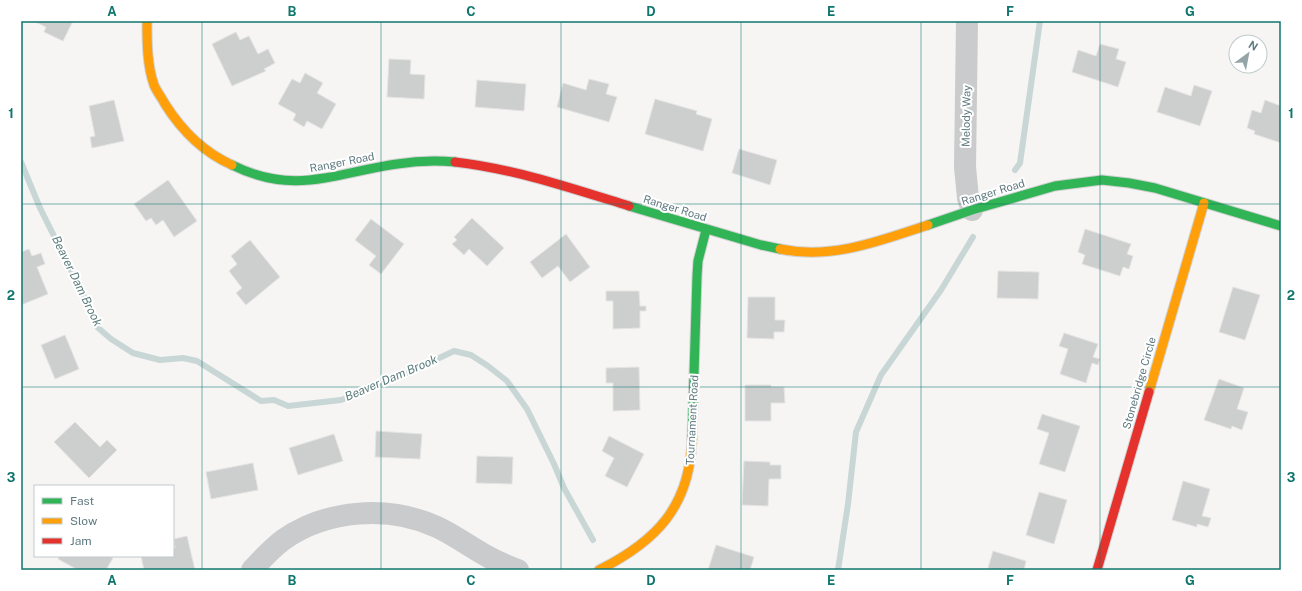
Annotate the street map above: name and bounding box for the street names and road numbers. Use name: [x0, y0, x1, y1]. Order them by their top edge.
street label: Melody Way: [959, 85, 973, 147]
street label: Ranger Road: [309, 150, 375, 174]
street label: Ranger Road: [960, 177, 1026, 207]
street label: Ranger Road: [642, 193, 708, 223]
street label: Stonebridge Circle: [1120, 335, 1158, 431]
street label: Tournament Road: [684, 375, 700, 465]

